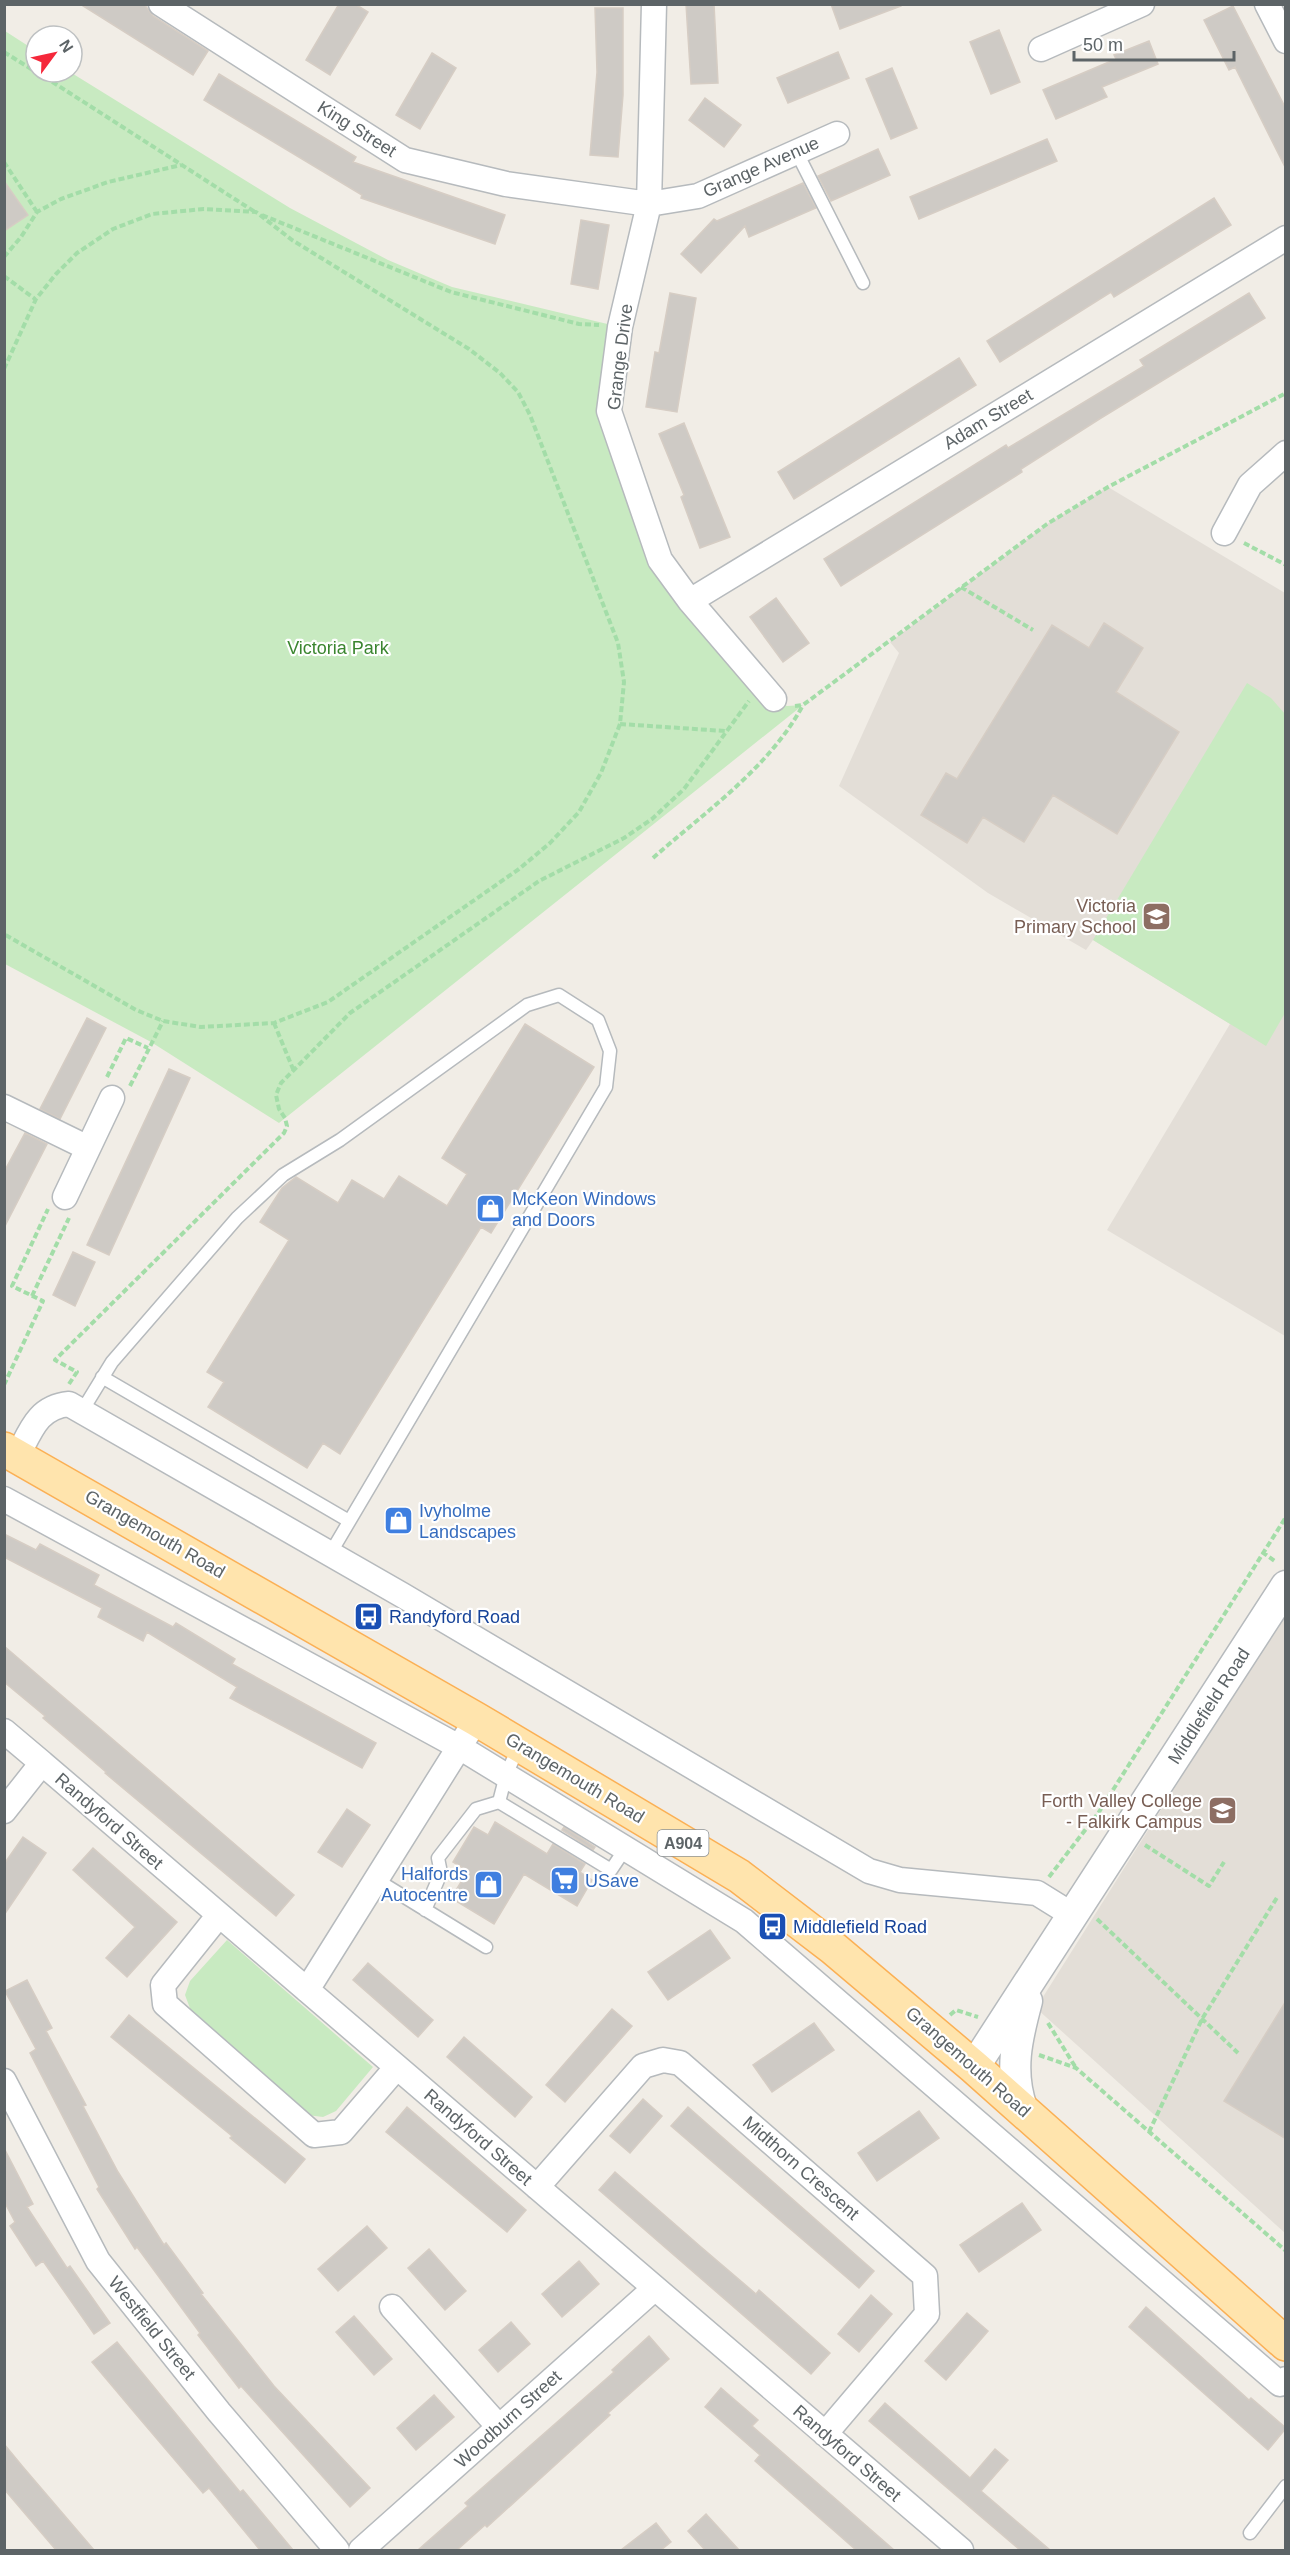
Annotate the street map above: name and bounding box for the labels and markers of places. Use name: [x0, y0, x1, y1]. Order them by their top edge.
place label: Victoria Primary School: [1014, 896, 1137, 937]
school or university icon: Victoria Primary School: [1141, 900, 1173, 932]
place label: McKeon Windows and Doors: [512, 1189, 656, 1230]
shop icon: McKeon Windows and Doors: [475, 1193, 507, 1225]
place label: Ivyholme Landscapes: [419, 1501, 516, 1542]
shop icon: Ivyholme Landscapes: [382, 1505, 414, 1537]
bus stop icon: Randyford Road: [352, 1601, 384, 1633]
place label: Randyford Road: [389, 1607, 520, 1627]
place label: Forth Valley College - Falkirk Campus: [1041, 1791, 1202, 1832]
school or university icon: Forth Valley College - Falkirk Campus: [1207, 1795, 1239, 1827]
place label: Halfords Autocentre: [381, 1864, 468, 1905]
supermarket icon: USave: [548, 1865, 580, 1897]
shop icon: Halfords Autocentre: [473, 1868, 505, 1900]
place label: USave: [585, 1871, 639, 1891]
bus stop icon: Middlefield Road: [756, 1911, 788, 1943]
place label: Middlefield Road: [793, 1917, 927, 1937]

